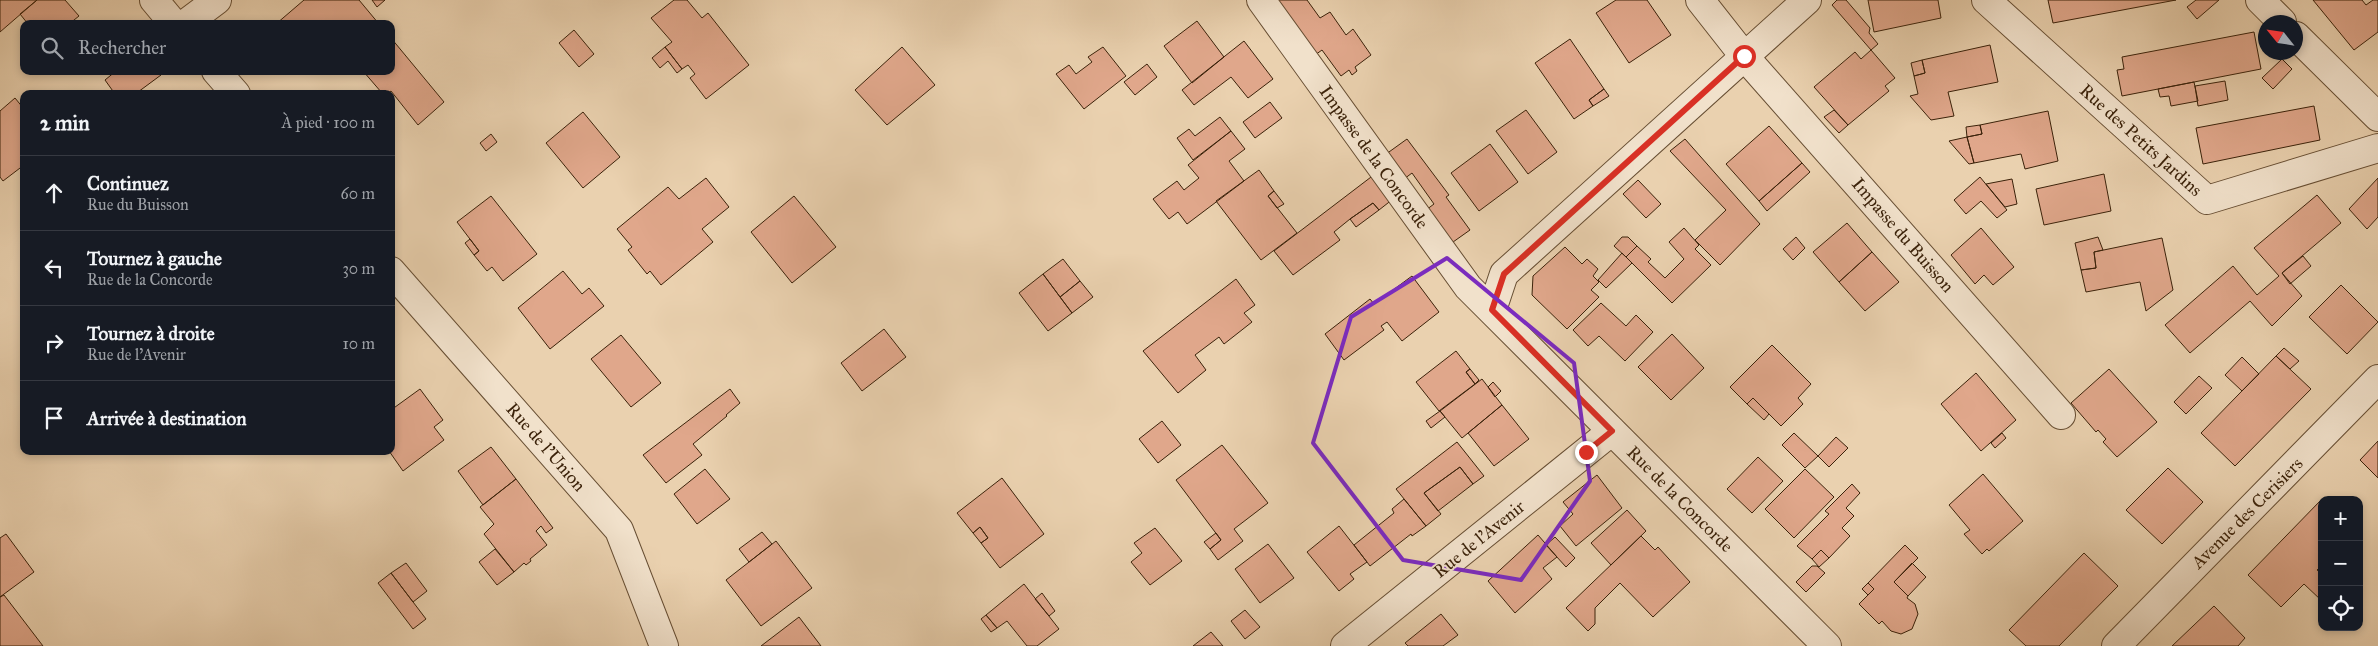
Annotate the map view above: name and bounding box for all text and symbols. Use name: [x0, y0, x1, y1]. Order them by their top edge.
north arrow: [2258, 15, 2303, 60]
search box: [20, 20, 395, 75]
icon: search: [38, 34, 66, 62]
text: Rechercher: [78, 36, 166, 59]
route start: [1733, 45, 1756, 68]
street label: Rue des Petits Jardins: [2075, 79, 2207, 202]
street label: Impasse de la Concorde: [1315, 81, 1433, 233]
text: 2 min: [40, 110, 90, 136]
text: À pied · 100 m: [282, 113, 375, 132]
text: Continuez: [87, 172, 169, 195]
street label: Impasse du Buisson: [1847, 173, 1959, 297]
icon: ahead: [40, 179, 68, 207]
text: 60 m: [341, 184, 375, 203]
text: Rue du Buisson: [87, 195, 189, 214]
text: Tournez à gauche: [87, 247, 222, 270]
icon: left: [40, 254, 68, 282]
text: 30 m: [342, 259, 375, 278]
text: Rue de la Concorde: [87, 270, 213, 289]
text: Tournez à droite: [87, 322, 215, 345]
icon: right: [40, 329, 68, 357]
text: 10 m: [343, 334, 375, 353]
text: Rue de l'Avenir: [87, 345, 186, 364]
street label: Rue de l'Union: [501, 398, 591, 496]
icon: arrive: [40, 404, 68, 432]
text: Arrivée à destination: [87, 407, 246, 430]
route end: [1575, 441, 1598, 464]
street label: Rue de la Concorde: [1622, 441, 1738, 557]
street label: Avenue des Cerisiers: [2186, 453, 2307, 574]
street label: Rue de l'Avenir: [1429, 495, 1529, 583]
map controls: [2318, 496, 2363, 631]
button: +: [2318, 496, 2363, 541]
button: −: [2318, 541, 2363, 586]
button: locate: [2318, 586, 2363, 631]

